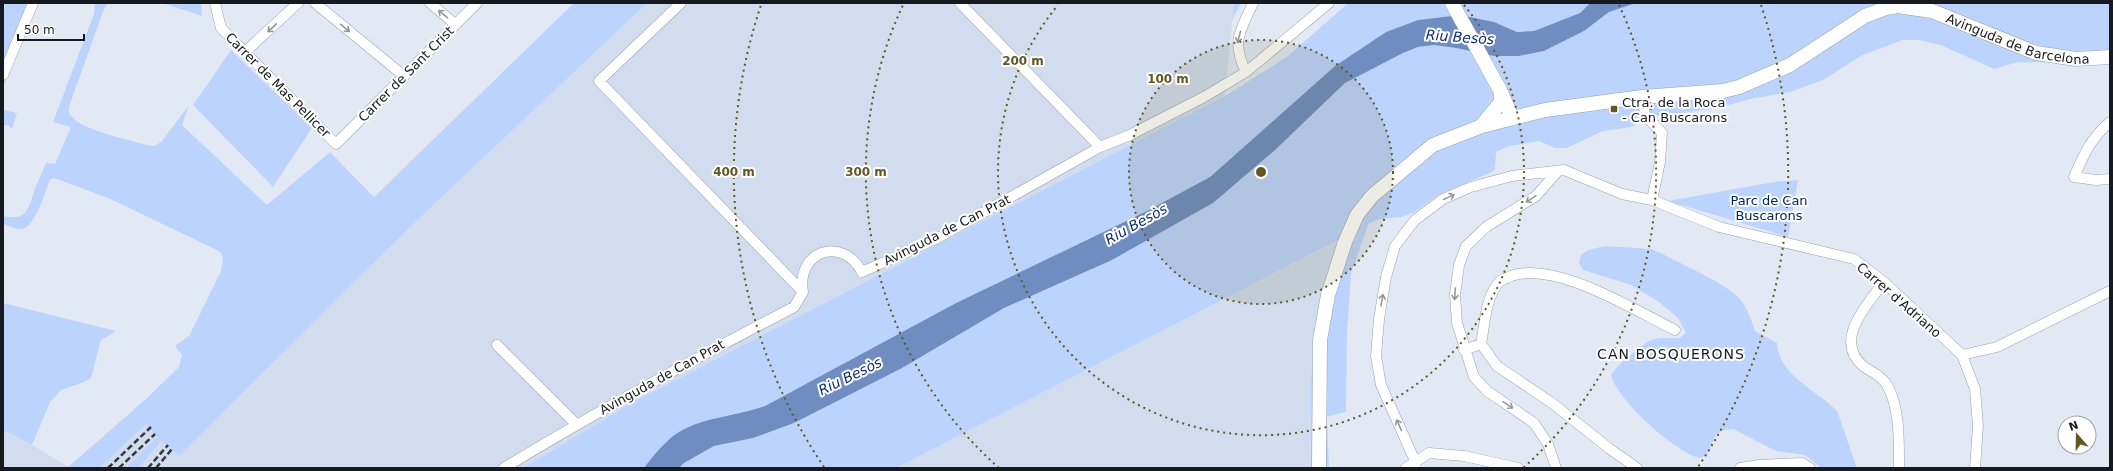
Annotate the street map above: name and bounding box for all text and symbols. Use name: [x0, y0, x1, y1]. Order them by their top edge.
one-way arrow: [437, 9, 448, 18]
street label: Avinguda de Barcelona: [1944, 10, 2090, 67]
scale bar: [18, 16, 84, 42]
text: 50 m: [24, 23, 55, 37]
one-way arrow: [267, 23, 277, 32]
one-way arrow: [340, 23, 351, 32]
street label: Carrer de Sant Crist: [355, 23, 457, 125]
water label: Riu Besòs: [1425, 27, 1495, 47]
street label: Carrer de Mas Pellicer: [223, 30, 334, 141]
one-way arrow: [1234, 30, 1242, 43]
text: 200 m: [1002, 54, 1044, 68]
text: 100 m: [1147, 72, 1189, 86]
place label: Ctra. de la Roca - Can Buscarons: [1622, 95, 1728, 125]
marker: Ctra. de la Roca - Can Buscarons: [1609, 104, 1619, 114]
text: 400 m: [713, 165, 755, 179]
text: 300 m: [845, 165, 887, 179]
centre of rings: [1254, 165, 1268, 179]
street label: Avinguda de Can Prat: [881, 191, 1013, 269]
one-way arrow: [1443, 193, 1455, 200]
park label: Parc de Can Buscarons: [1730, 193, 1808, 223]
one-way arrow: [1526, 195, 1537, 203]
water label: Riu Besòs: [1102, 200, 1170, 248]
street label: Carrer d'Adriano: [1854, 259, 1944, 341]
one-way arrow: [1452, 287, 1459, 300]
one-way arrow: [1378, 294, 1386, 307]
street label: Avinguda de Can Prat: [597, 336, 727, 418]
district label: CAN BOSQUERONS: [1597, 346, 1745, 362]
water label: Riu Besòs: [816, 354, 884, 398]
one-way arrow: [1502, 401, 1513, 409]
north arrow: [2057, 415, 2097, 455]
text: N: [2067, 418, 2080, 434]
one-way arrow: [1395, 420, 1402, 432]

